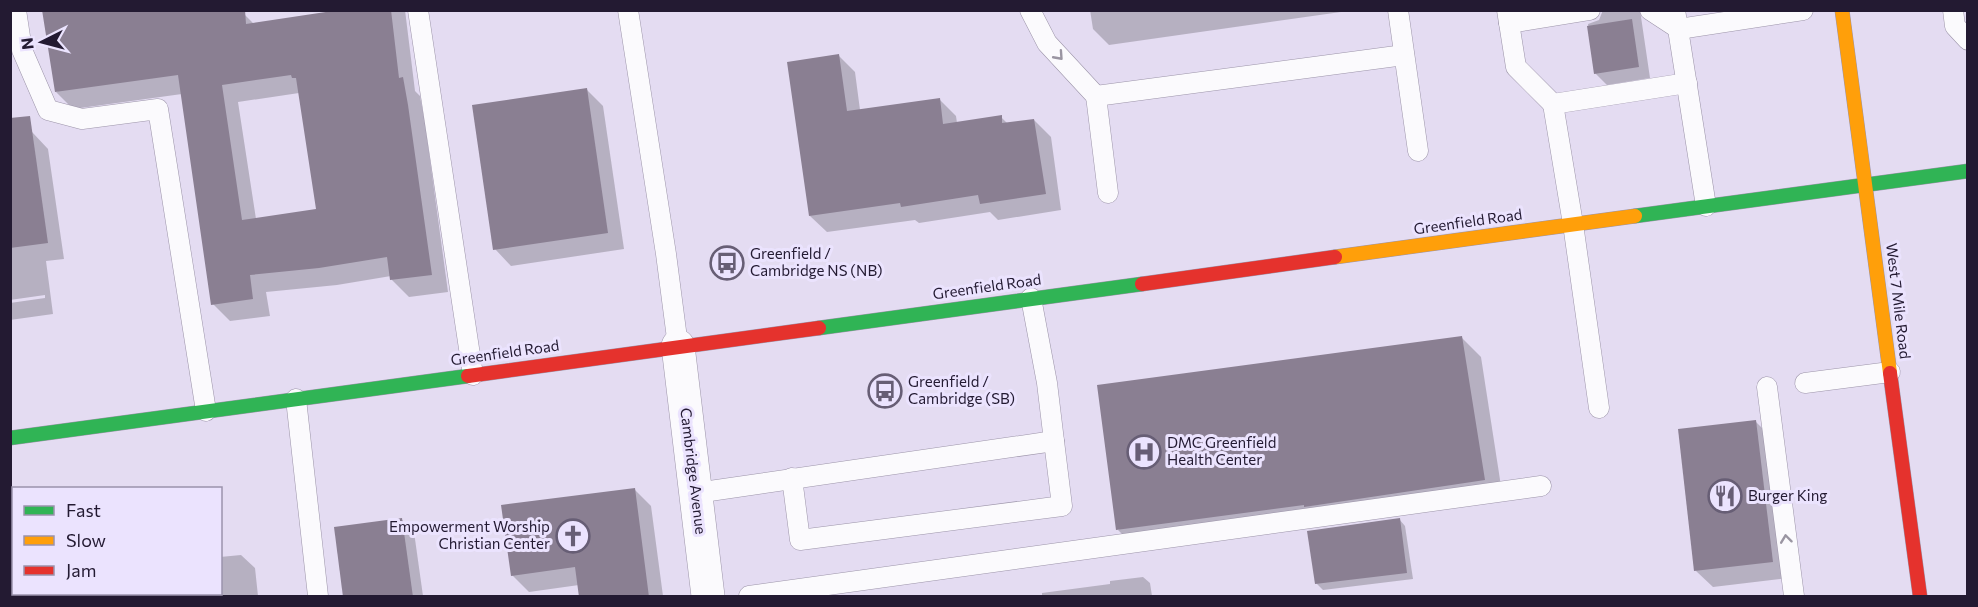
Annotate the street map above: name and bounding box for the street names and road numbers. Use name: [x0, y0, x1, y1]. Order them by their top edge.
street label: Greenfield Road: [1413, 204, 1523, 238]
street label: West 7 Mile Road: [1883, 242, 1915, 360]
street label: Greenfield Road: [932, 269, 1042, 303]
street label: Greenfield Road: [450, 335, 560, 369]
street label: Cambridge Avenue: [677, 407, 711, 535]

